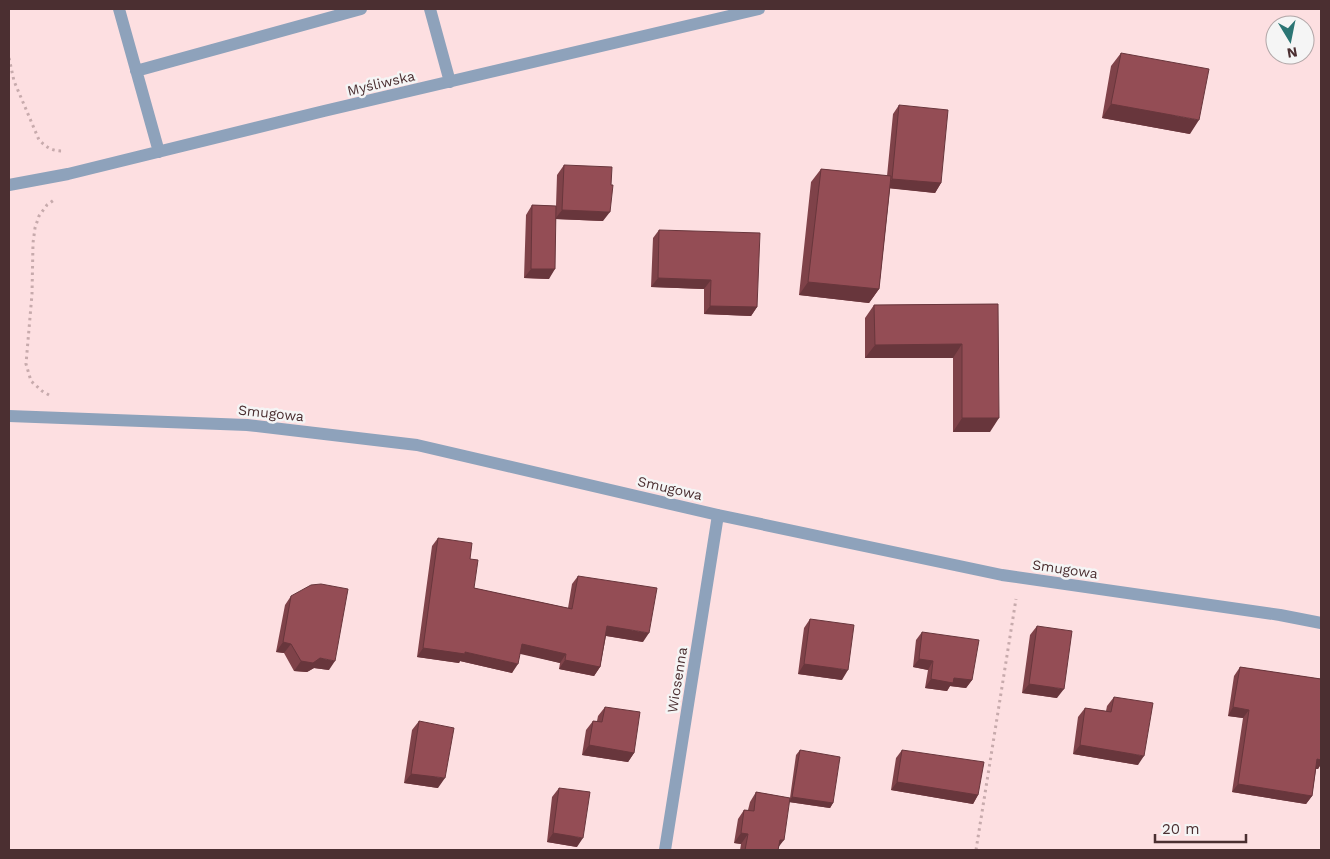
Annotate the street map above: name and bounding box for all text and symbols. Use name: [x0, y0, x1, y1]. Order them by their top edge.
north arrow: [1265, 15, 1315, 65]
text: N: [1286, 44, 1299, 62]
street label: Myśliwska: [346, 67, 416, 99]
street label: Smugowa: [237, 402, 305, 424]
street label: Smugowa: [636, 473, 704, 503]
street label: Smugowa: [1031, 556, 1099, 582]
street label: Wiosenna: [664, 646, 690, 714]
scale bar: [1155, 812, 1246, 844]
text: 20 m: [1162, 820, 1200, 838]

